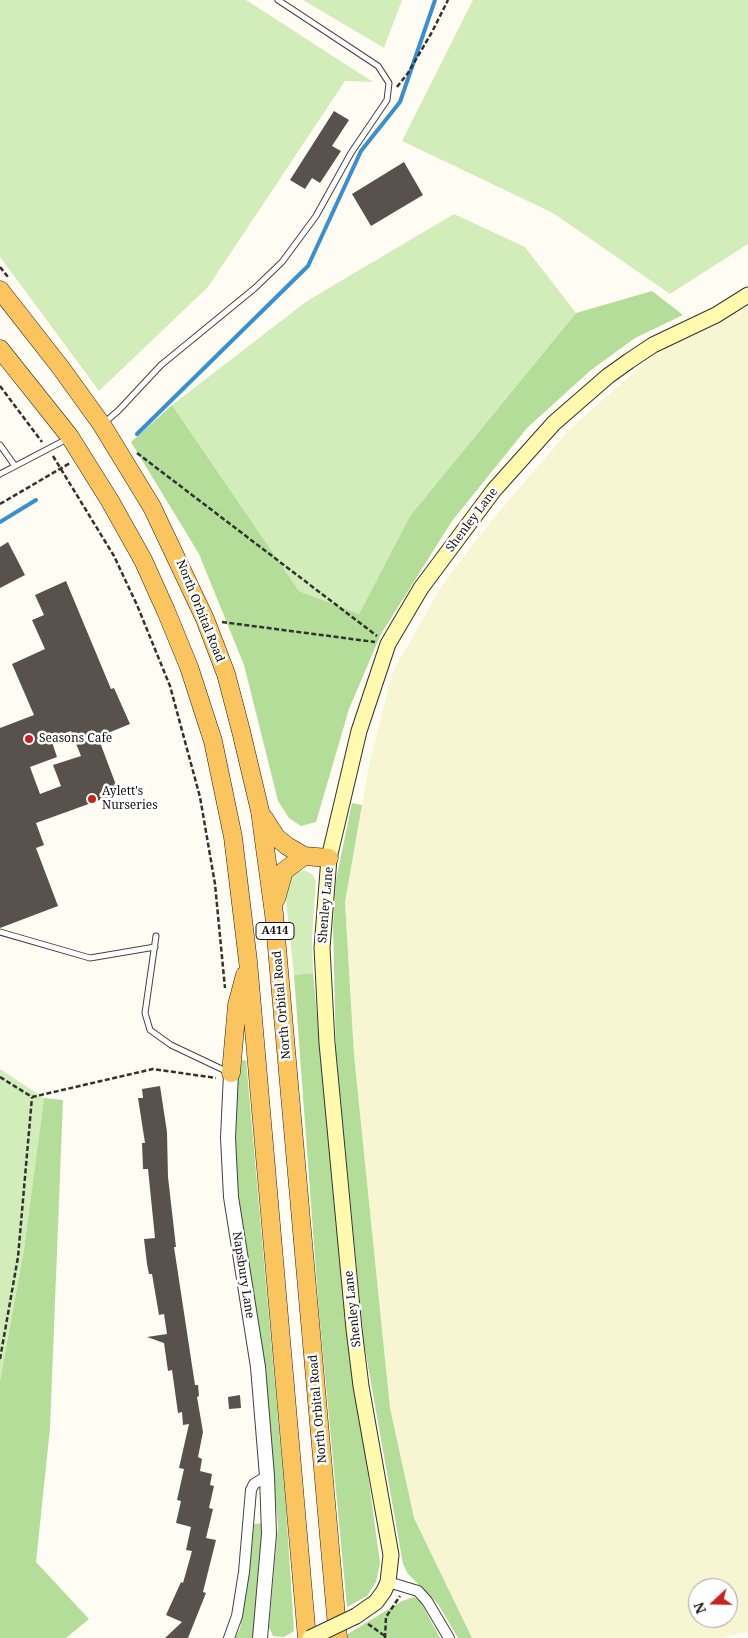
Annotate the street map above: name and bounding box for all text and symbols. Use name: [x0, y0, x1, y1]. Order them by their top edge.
street label: Shenley Lane: [443, 485, 501, 555]
street label: North Orbital Road: [173, 558, 227, 664]
place label: Seasons Cafe: [39, 732, 112, 746]
marker: Seasons Cafe: [23, 733, 35, 745]
place label: Aylett's Nurseries: [102, 785, 158, 813]
marker: Aylett's Nurseries: [86, 793, 98, 805]
street label: Shenley Lane: [315, 866, 337, 944]
road number: A414: [256, 922, 294, 939]
street label: North Orbital Road: [270, 950, 294, 1060]
street label: Napsbury Lane: [229, 1231, 257, 1319]
street label: Shenley Lane: [342, 1270, 364, 1348]
street label: North Orbital Road: [306, 1354, 330, 1464]
north arrow: [688, 1578, 738, 1628]
text: N: [689, 1600, 710, 1617]

